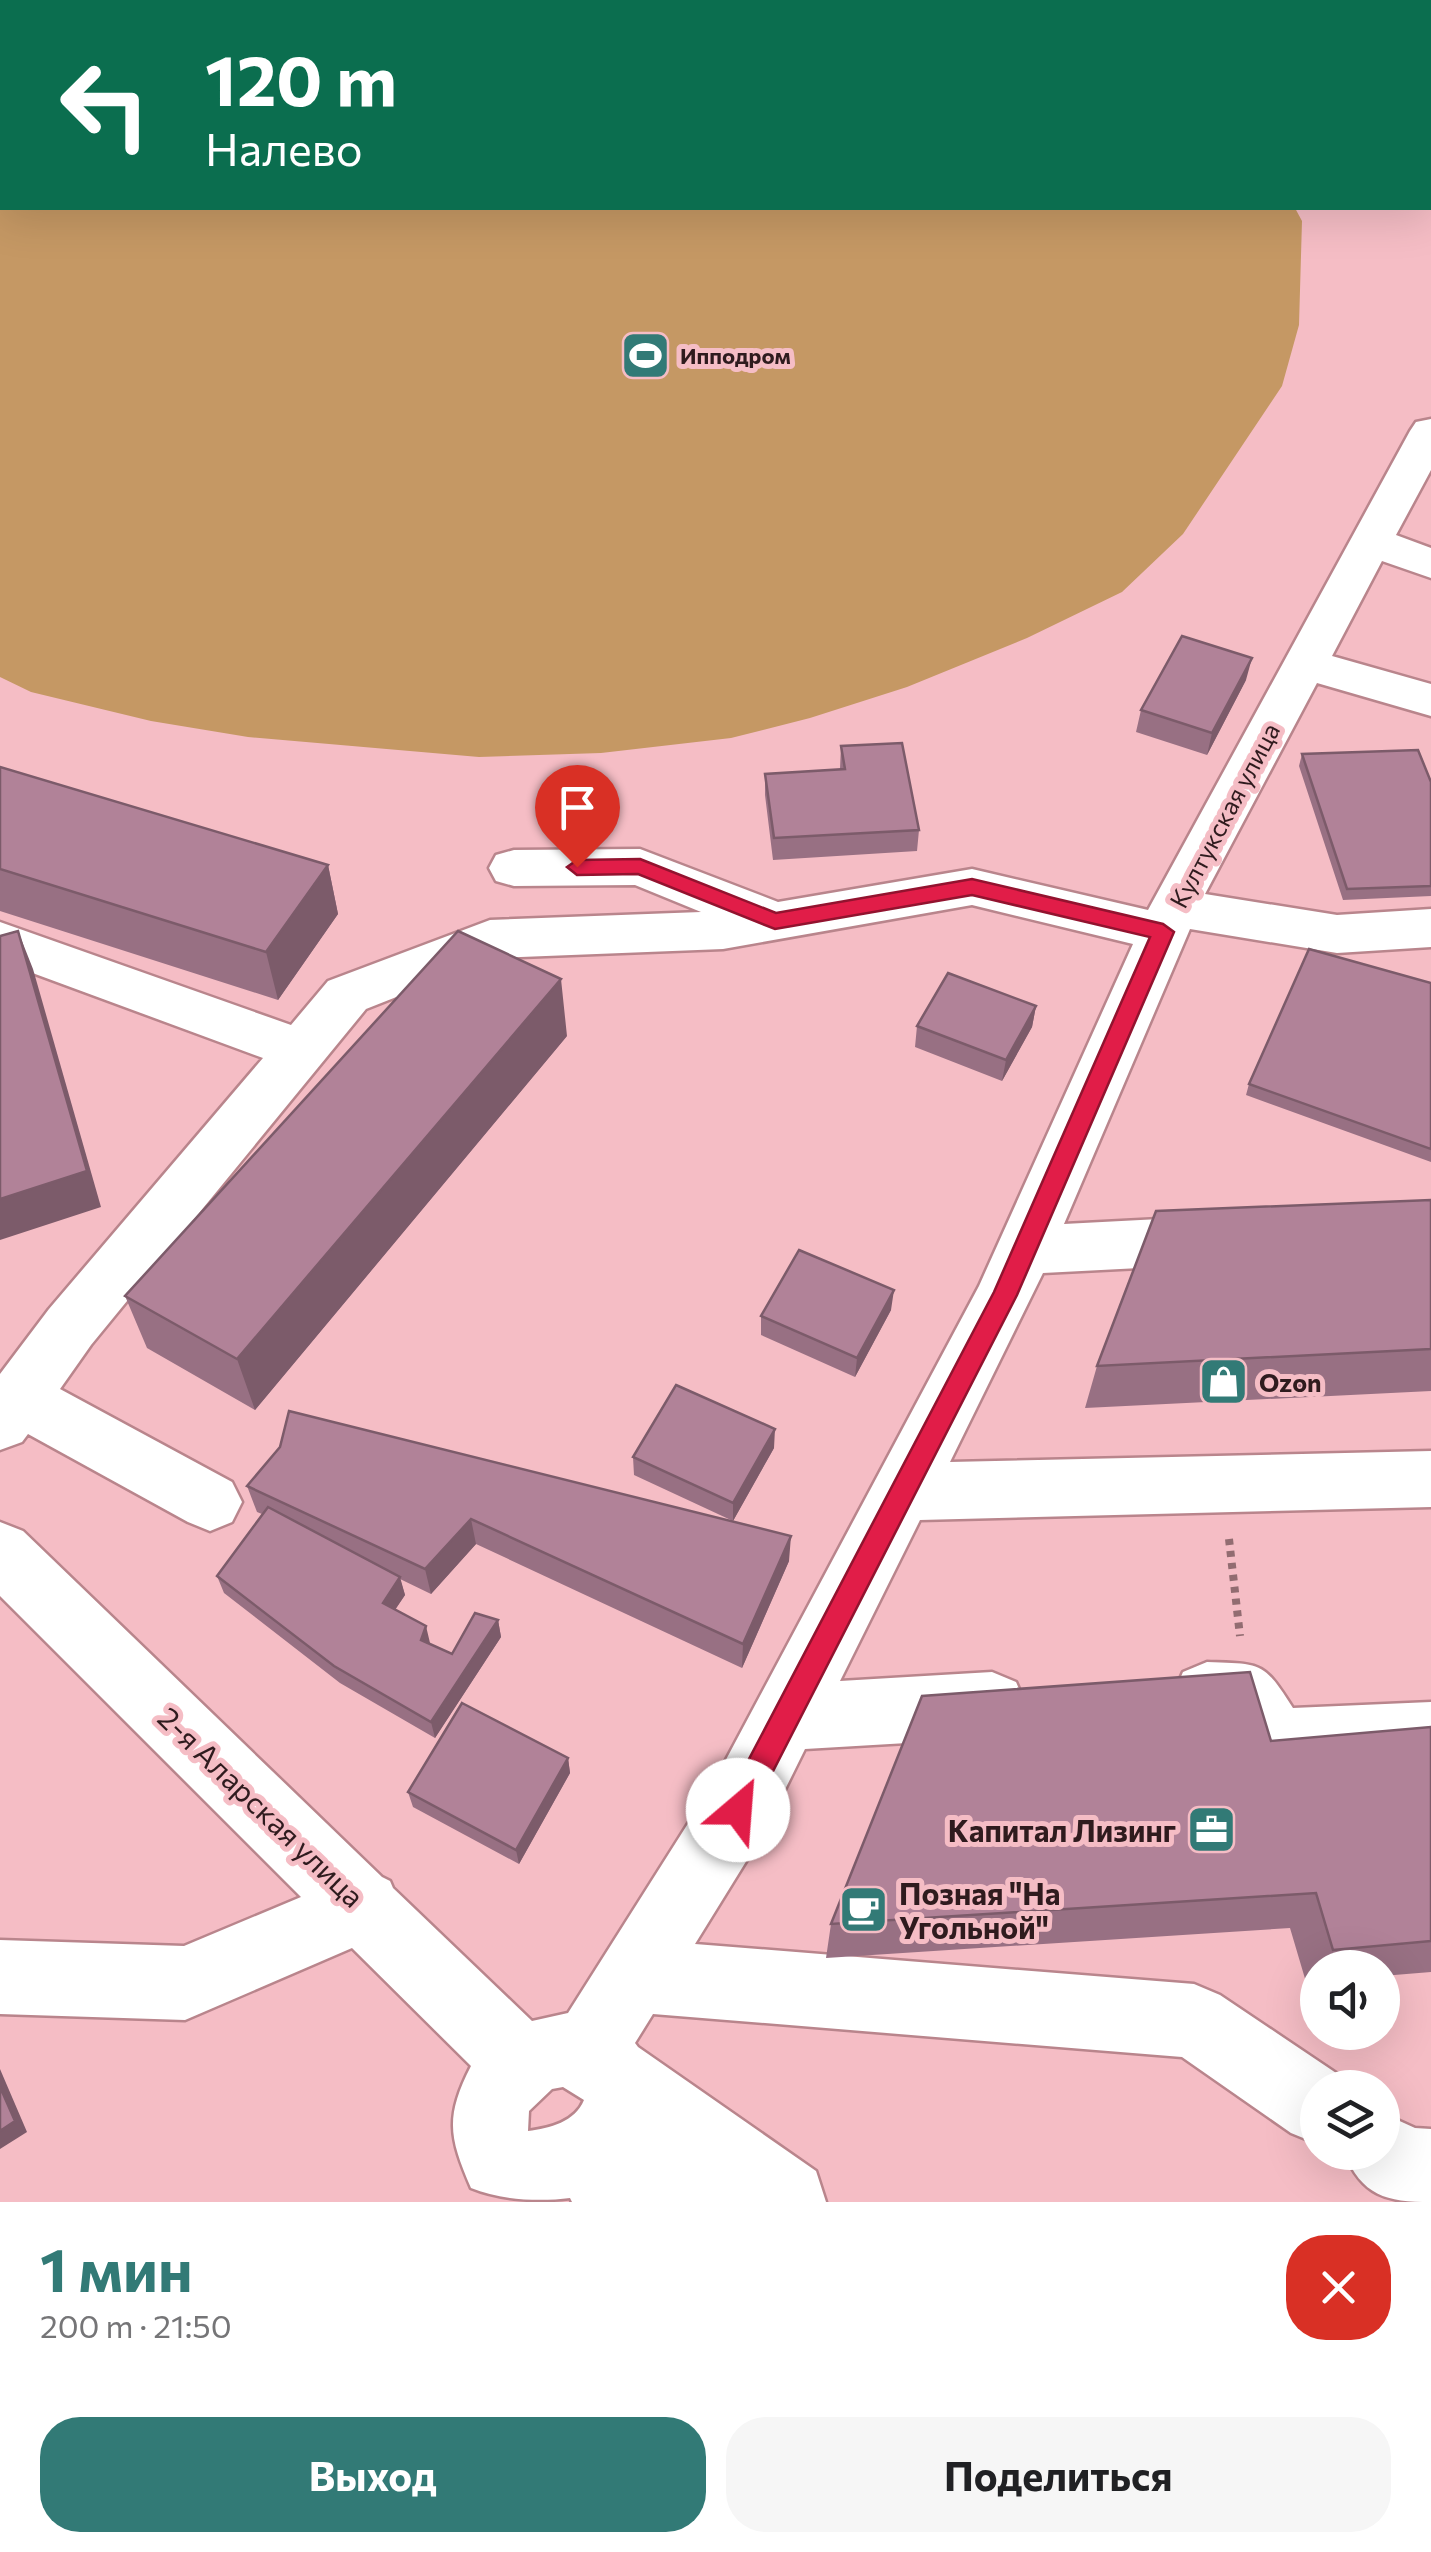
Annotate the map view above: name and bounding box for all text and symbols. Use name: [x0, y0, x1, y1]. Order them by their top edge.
text: 120 m: [205, 35, 397, 120]
icon: left: [40, 40, 170, 170]
text: Налево: [205, 120, 363, 175]
sports icon: Ипподром: [619, 329, 671, 381]
place label: Ипподром: [680, 342, 791, 369]
street label: Култукская улица: [1163, 717, 1285, 913]
pin: [535, 765, 620, 868]
icon: arrive: [550, 780, 605, 835]
shop icon: Ozon: [1198, 1356, 1250, 1408]
place label: Ozon: [1259, 1367, 1322, 1397]
street label: 2-я Аларская улица: [151, 1698, 373, 1914]
position arrow: [686, 1758, 790, 1862]
office icon: Капитал Лизинг: [1185, 1803, 1237, 1855]
place label: Капитал Лизинг: [948, 1811, 1176, 1848]
place label: Позная "На Угольной": [899, 1874, 1061, 1945]
cafe icon: Позная "На Угольной": [838, 1883, 890, 1935]
map controls: [1300, 1950, 1400, 2170]
button: sound: [1300, 1950, 1400, 2050]
button: layers: [1300, 2070, 1400, 2170]
text: 1 мин: [40, 2231, 193, 2304]
button: close: [1286, 2235, 1391, 2340]
text: 200 m · 21:50: [40, 2305, 232, 2345]
button: Выход: [40, 2417, 706, 2532]
button: Поделиться: [726, 2417, 1391, 2532]

